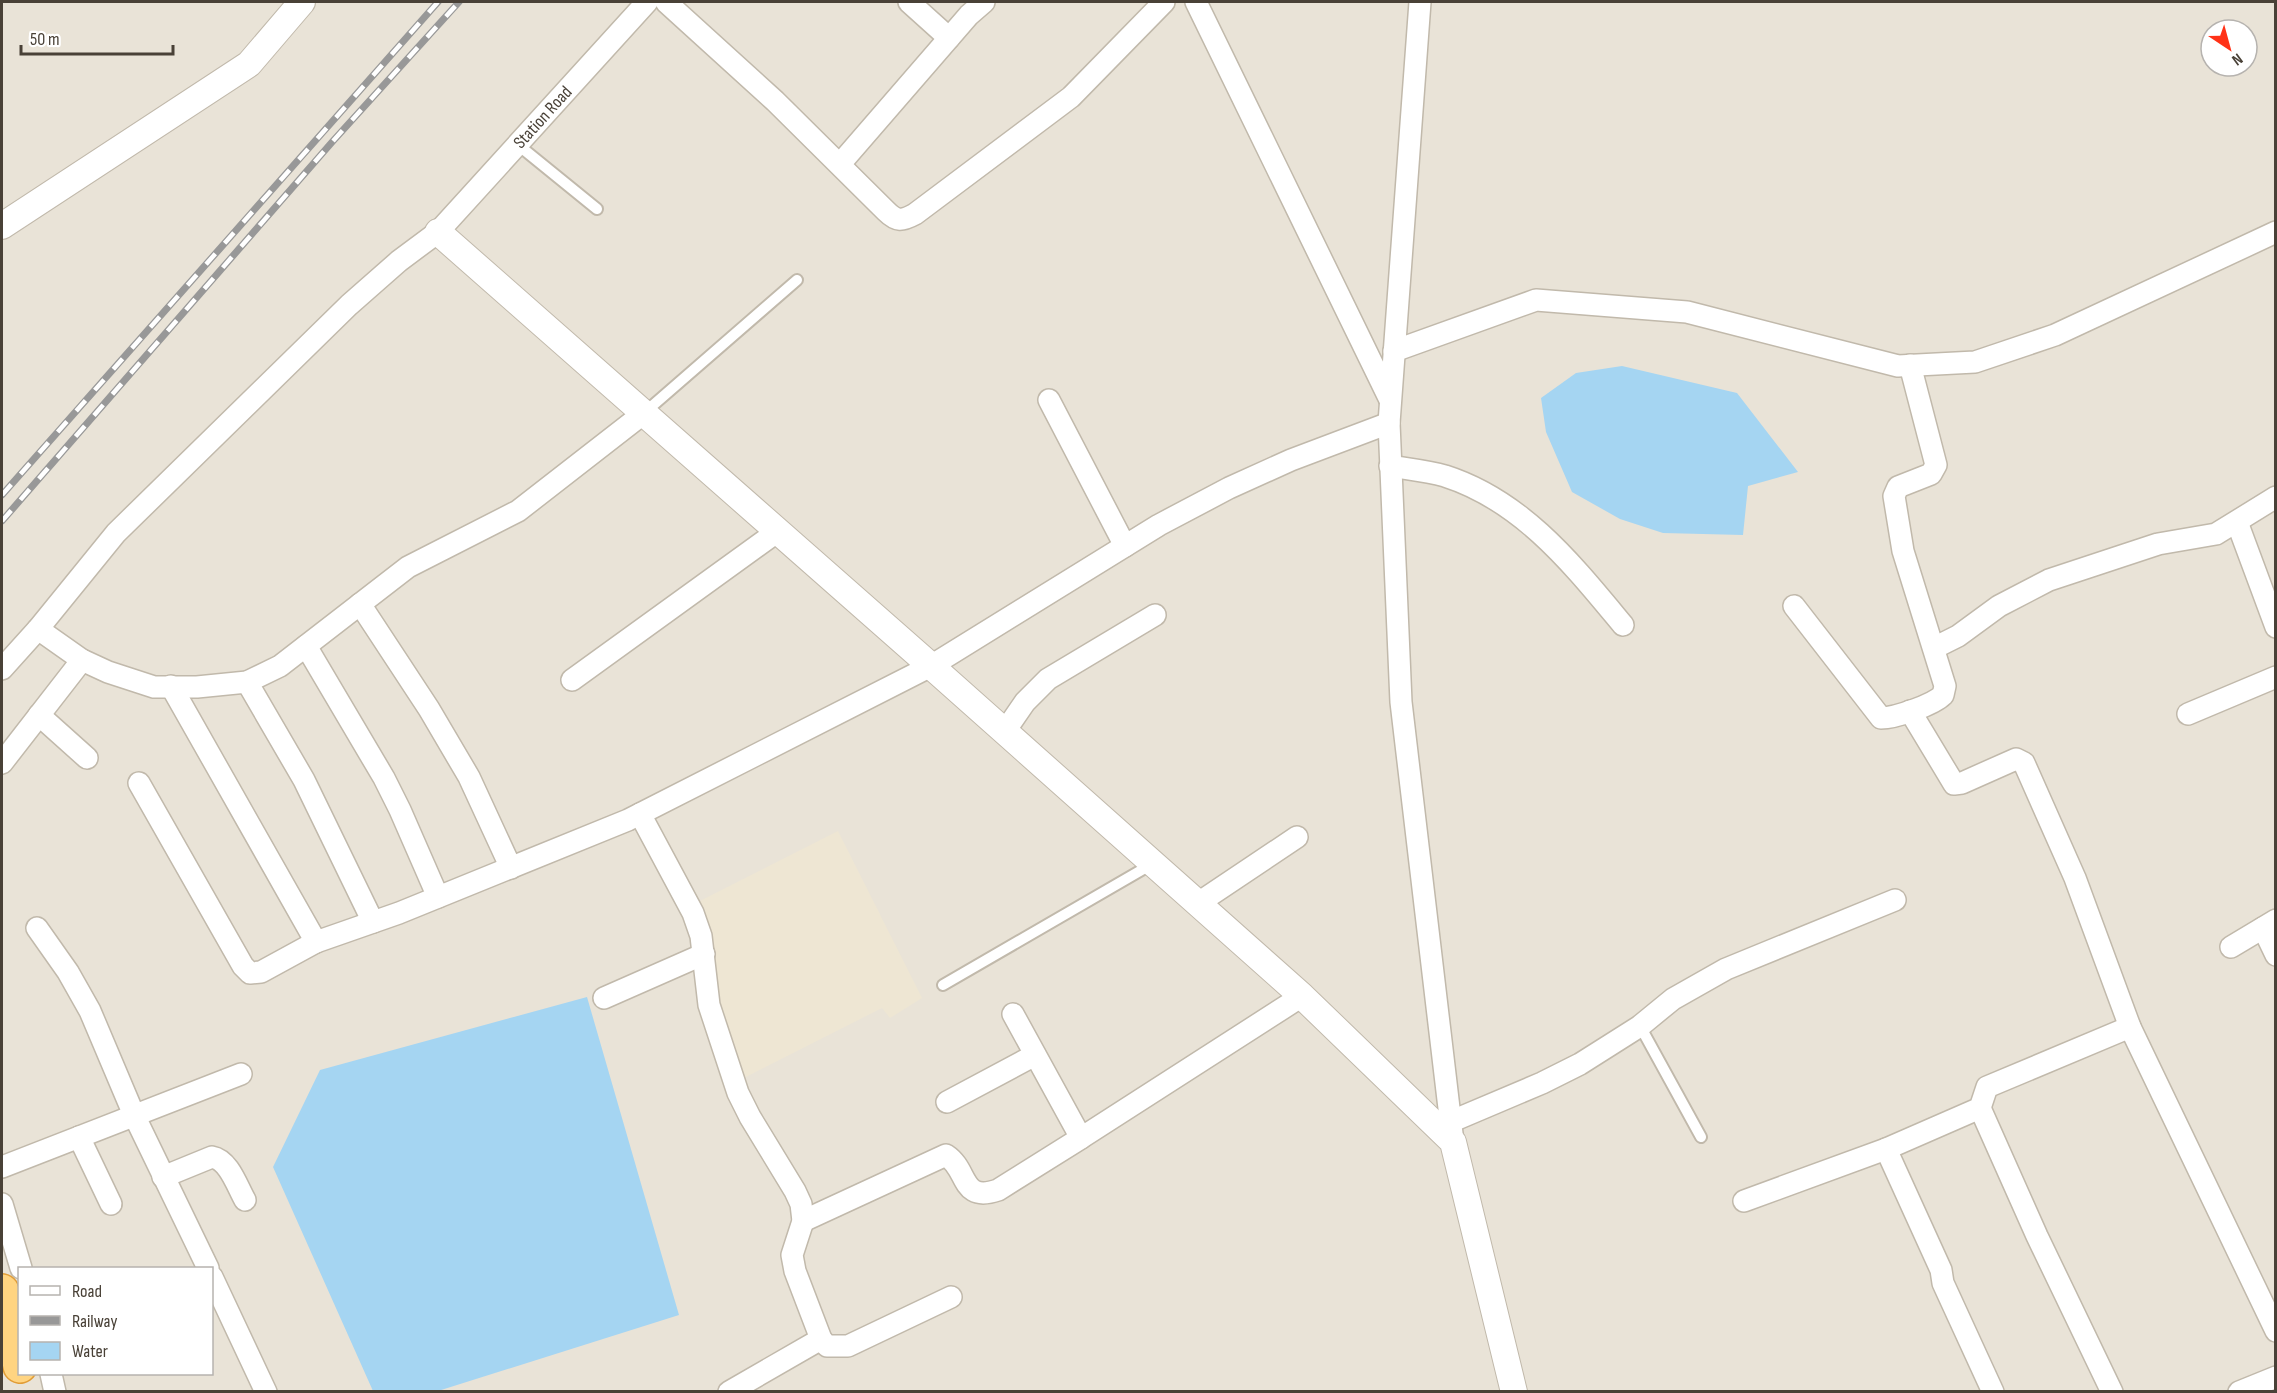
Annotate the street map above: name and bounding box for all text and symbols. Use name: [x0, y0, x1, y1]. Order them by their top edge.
scale bar: [21, 18, 172, 56]
north arrow: [2199, 18, 2259, 78]
text: 50 m: [30, 29, 60, 50]
text: N: [2228, 49, 2246, 69]
street label: Station Road: [509, 82, 576, 153]
legend: [18, 1267, 213, 1375]
text: Road: [72, 1281, 102, 1302]
text: Railway: [72, 1311, 117, 1332]
text: Water: [72, 1341, 108, 1362]

